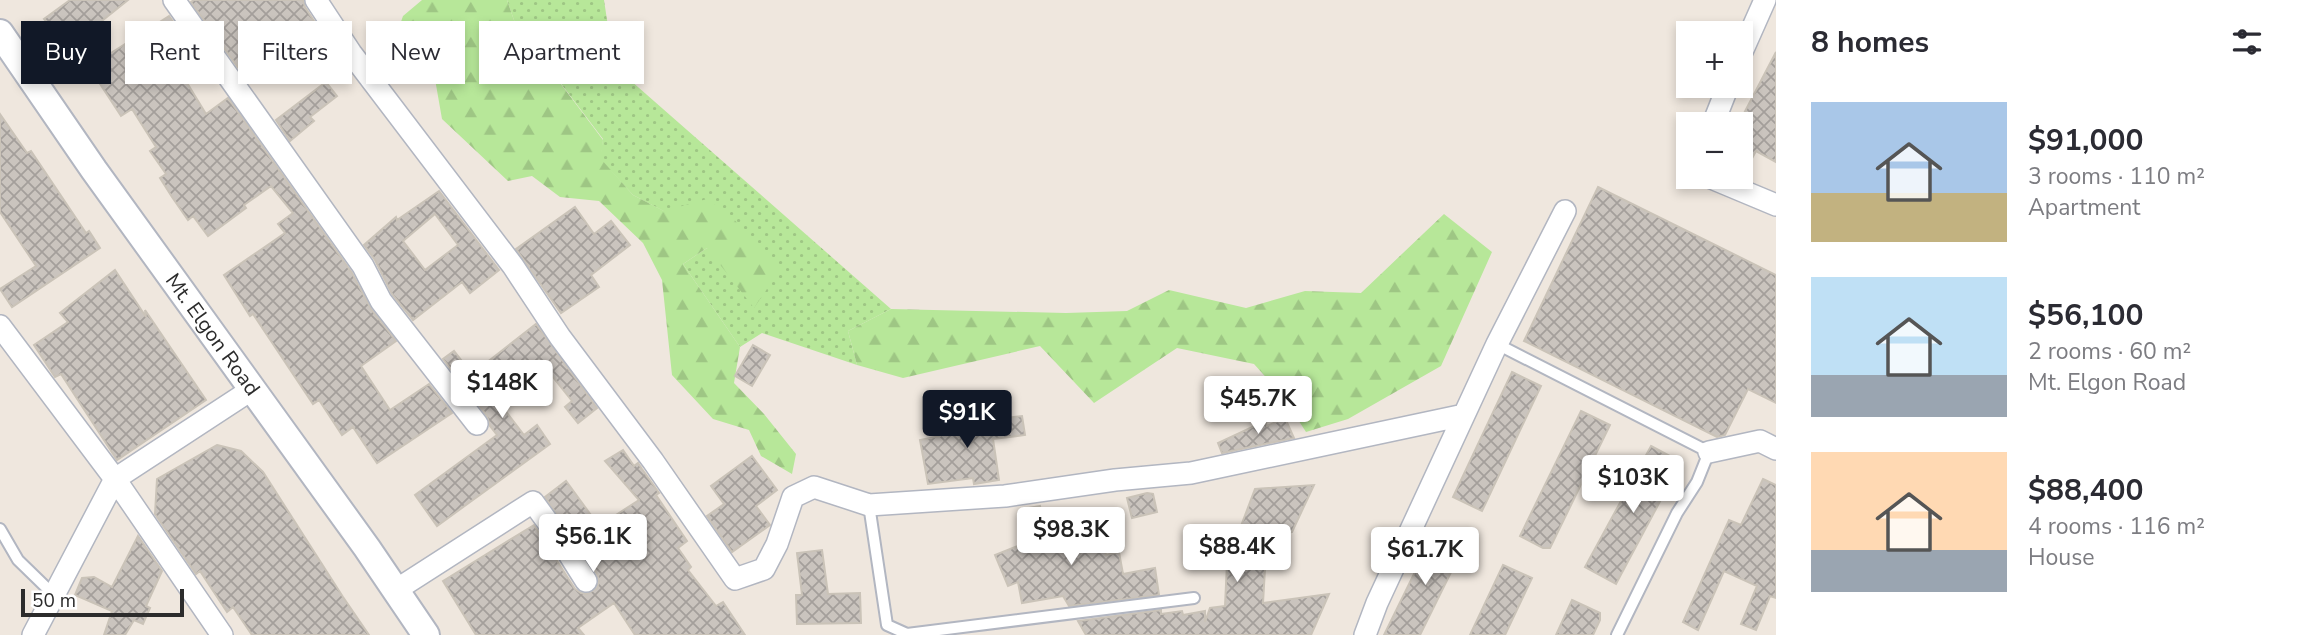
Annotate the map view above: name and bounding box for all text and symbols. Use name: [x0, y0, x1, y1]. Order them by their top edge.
chip: Buy: [21, 21, 111, 84]
chip: Rent: [125, 21, 224, 84]
chip: Filters: [238, 21, 352, 84]
chip: New: [366, 21, 465, 84]
chip: Apartment: [479, 21, 644, 84]
map controls: [1676, 21, 1753, 189]
button: +: [1676, 21, 1753, 98]
text: 8 homes: [1811, 22, 1929, 63]
icon: filters: [2228, 23, 2266, 61]
button: −: [1676, 112, 1753, 189]
text: $91,000: [2028, 120, 2143, 161]
icon: home: [1867, 130, 1951, 214]
text: 3 rooms · 110 m²: [2028, 161, 2205, 192]
text: Apartment: [2028, 192, 2140, 223]
street label: Mt. Elgon Road: [159, 268, 266, 401]
text: $56,100: [2028, 295, 2143, 336]
icon: home: [1867, 305, 1951, 389]
text: 2 rooms · 60 m²: [2028, 336, 2191, 367]
pin: $148K: [453, 360, 551, 420]
text: $148K: [467, 367, 537, 398]
text: Mt. Elgon Road: [2028, 367, 2186, 398]
pin: $45.7K: [1201, 376, 1315, 436]
text: $45.7K: [1220, 383, 1296, 414]
pin: $91K: [926, 391, 1008, 450]
text: $91K: [939, 397, 995, 428]
pin: $103K: [1584, 456, 1682, 515]
text: $103K: [1598, 462, 1668, 493]
text: $88,400: [2028, 470, 2143, 511]
icon: home: [1867, 480, 1951, 564]
pin: $98.3K: [1014, 508, 1128, 567]
text: 4 rooms · 116 m²: [2028, 511, 2205, 542]
pin: $56.1K: [536, 514, 650, 574]
text: $98.3K: [1033, 514, 1109, 545]
text: $56.1K: [555, 521, 631, 552]
pin: $88.4K: [1180, 524, 1294, 584]
pin: $61.7K: [1368, 528, 1482, 587]
text: $88.4K: [1199, 531, 1275, 562]
text: $61.7K: [1387, 534, 1463, 565]
text: House: [2028, 542, 2095, 573]
scale bar: [21, 586, 184, 618]
text: 50 m: [32, 588, 76, 614]

